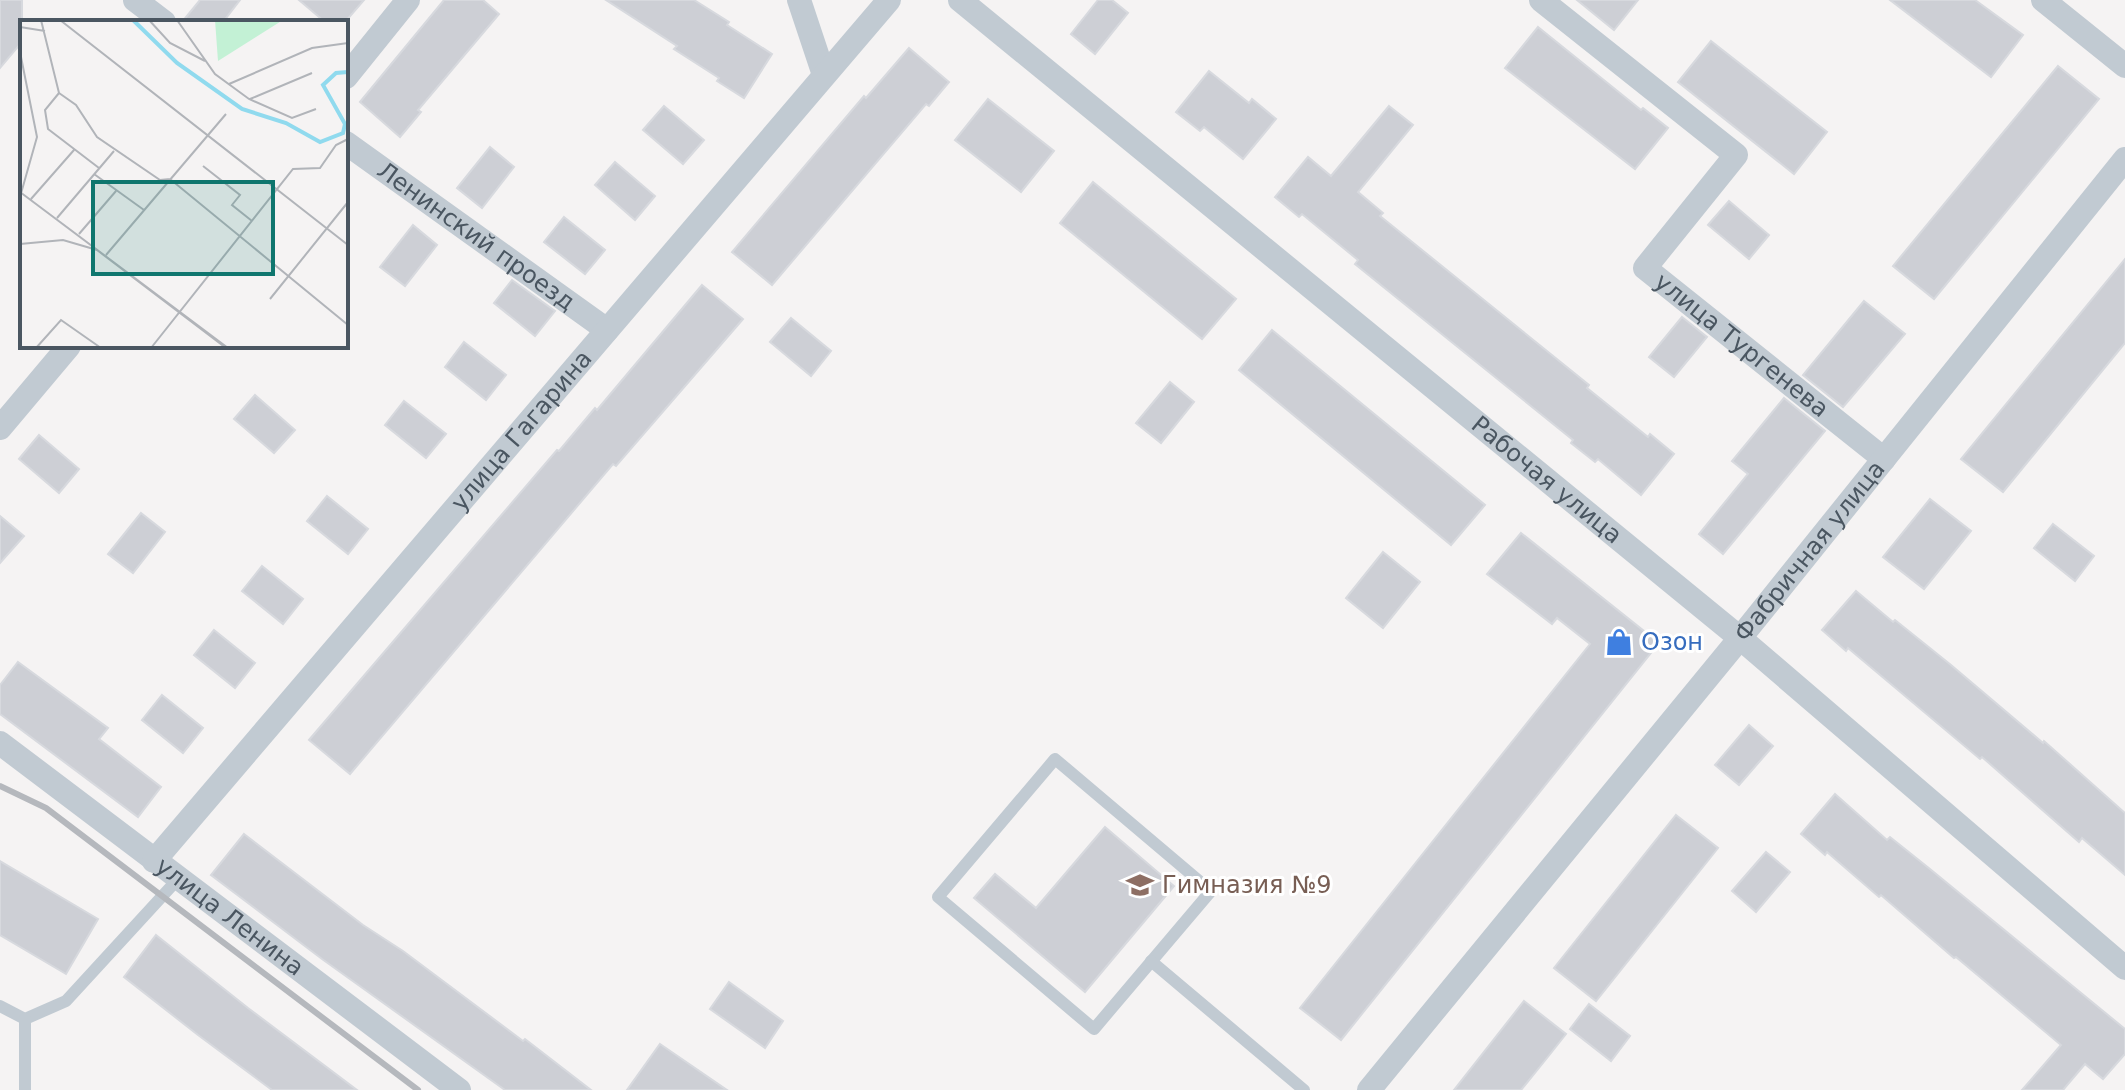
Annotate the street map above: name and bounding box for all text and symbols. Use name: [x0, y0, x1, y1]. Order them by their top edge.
inset map: [20, 20, 348, 348]
street label: Ленинский проезд: [372, 156, 580, 316]
street label: улица Тургенева: [1649, 267, 1834, 423]
street label: улица Гагарина: [445, 345, 598, 516]
street label: Рабочая улица: [1466, 410, 1628, 550]
street label: Фабричная улица: [1729, 455, 1891, 647]
shop icon: Озон: [1604, 627, 1634, 657]
place label: Озон: [1641, 628, 1703, 656]
street label: улица Ленина: [150, 852, 309, 982]
school or university icon: Гимназия №9: [1125, 870, 1155, 900]
place label: Гимназия №9: [1162, 871, 1331, 899]

